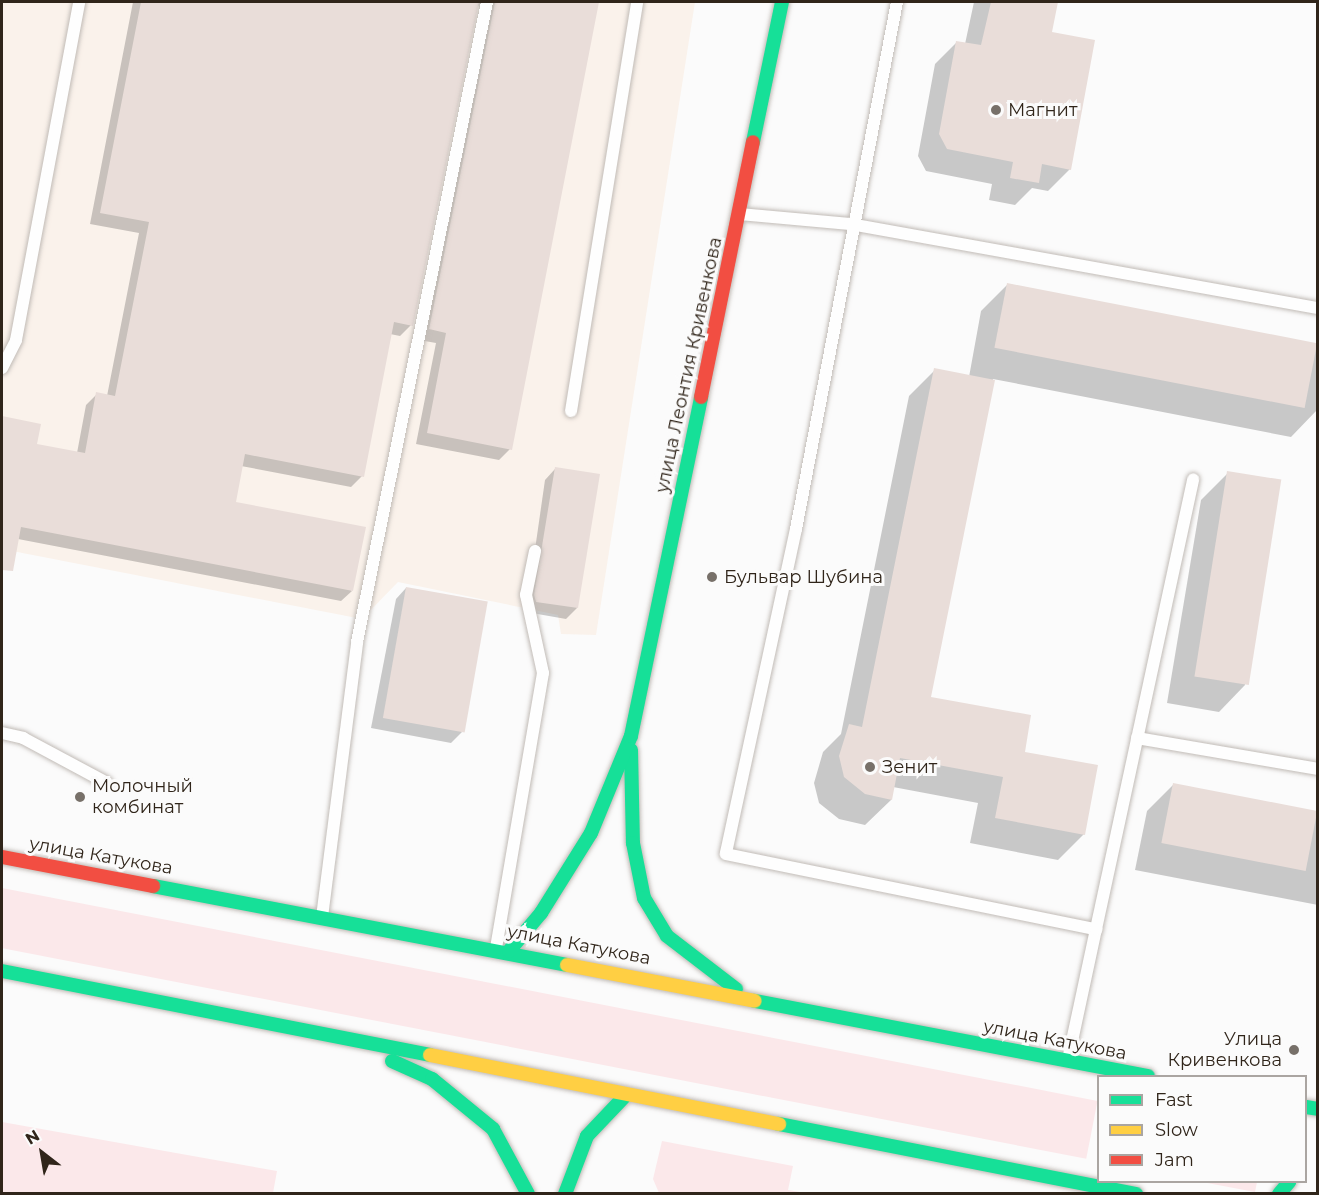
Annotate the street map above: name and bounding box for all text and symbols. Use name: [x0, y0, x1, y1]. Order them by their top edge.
place label: Магнит: [1008, 99, 1077, 121]
marker: Магнит: [989, 103, 1003, 117]
street label: улица Леонтия Кривенкова: [651, 235, 727, 495]
place label: Бульвар Шубина: [724, 566, 883, 588]
marker: Бульвар Шубина: [705, 570, 719, 584]
place label: Зенит: [882, 756, 937, 778]
marker: Зенит: [863, 760, 877, 774]
place label: Молочный комбинат: [92, 776, 193, 818]
marker: Молочный комбинат: [73, 790, 87, 804]
street label: улица Катукова: [28, 833, 174, 879]
street label: улица Катукова: [506, 921, 652, 969]
street label: улица Катукова: [982, 1016, 1128, 1064]
place label: Улица Кривенкова: [1168, 1029, 1282, 1072]
marker: Улица Кривенкова: [1287, 1043, 1301, 1057]
legend: [1097, 1075, 1307, 1183]
text: Fast: [1155, 1089, 1193, 1111]
text: Slow: [1155, 1119, 1198, 1141]
north arrow: [12, 1123, 72, 1183]
text: N: [22, 1126, 43, 1149]
text: Jam: [1155, 1149, 1194, 1171]

